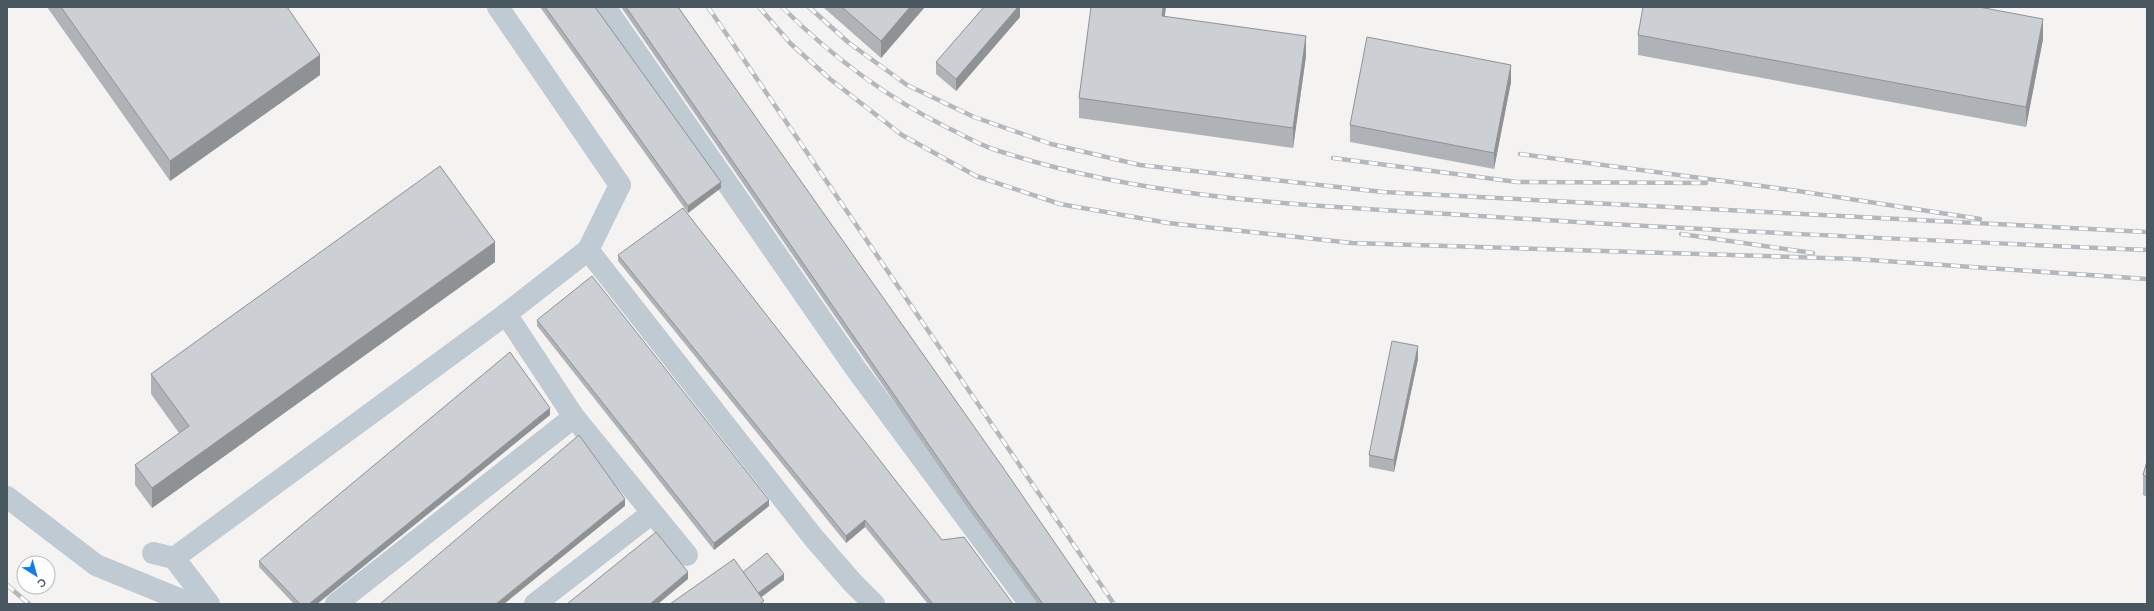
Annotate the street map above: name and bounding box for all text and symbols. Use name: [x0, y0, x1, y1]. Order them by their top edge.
north arrow: [16, 555, 56, 595]
text: С: [34, 575, 49, 590]

